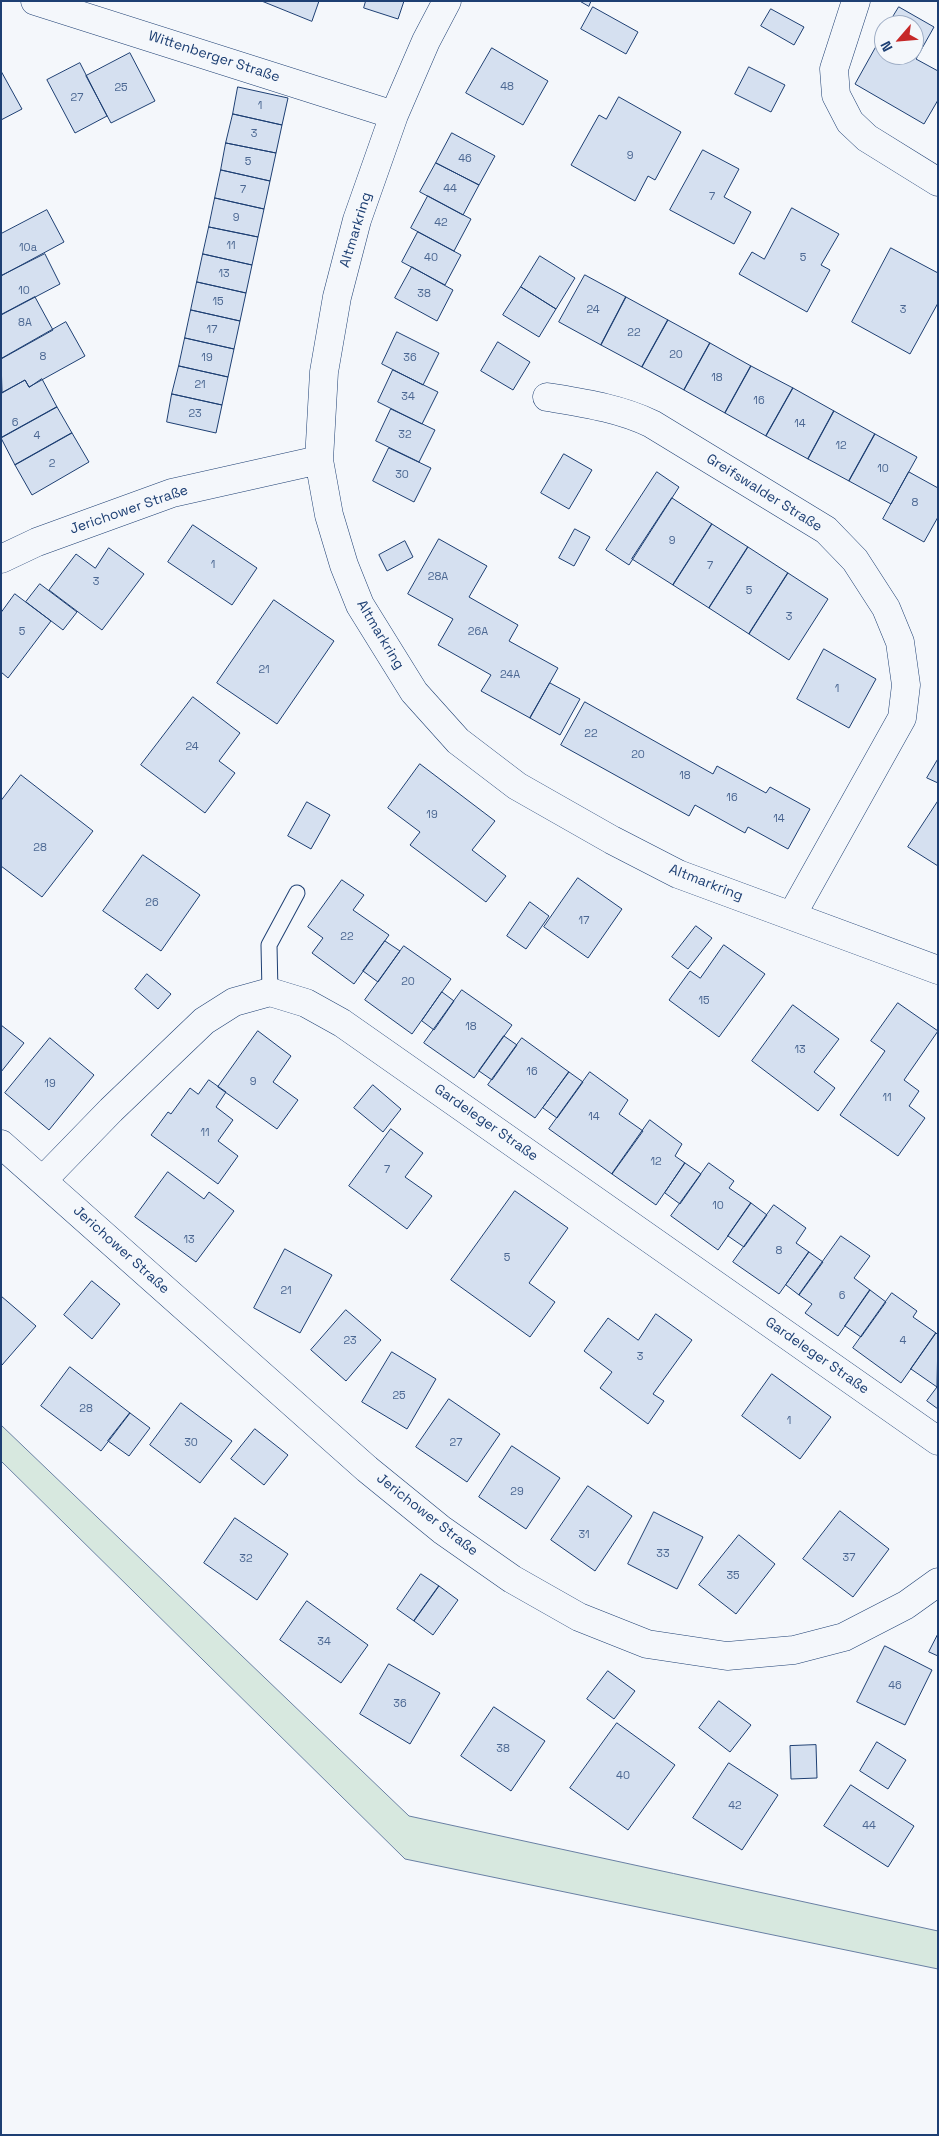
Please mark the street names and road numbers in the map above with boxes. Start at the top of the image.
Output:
street label: Wittenberger Straße [146,28,282,86]
street label: Altmarkring [337,190,375,270]
street label: Greifswalder Straße [703,451,825,535]
street label: Jerichower Straße [68,482,190,538]
street label: Altmarkring [353,597,407,673]
street label: Altmarkring [667,861,745,905]
street label: Gardeleger Straße [431,1081,541,1165]
street label: Jerichower Straße [69,1202,173,1298]
street label: Gardeleger Straße [762,1314,872,1398]
street label: Jerichower Straße [373,1470,481,1560]

